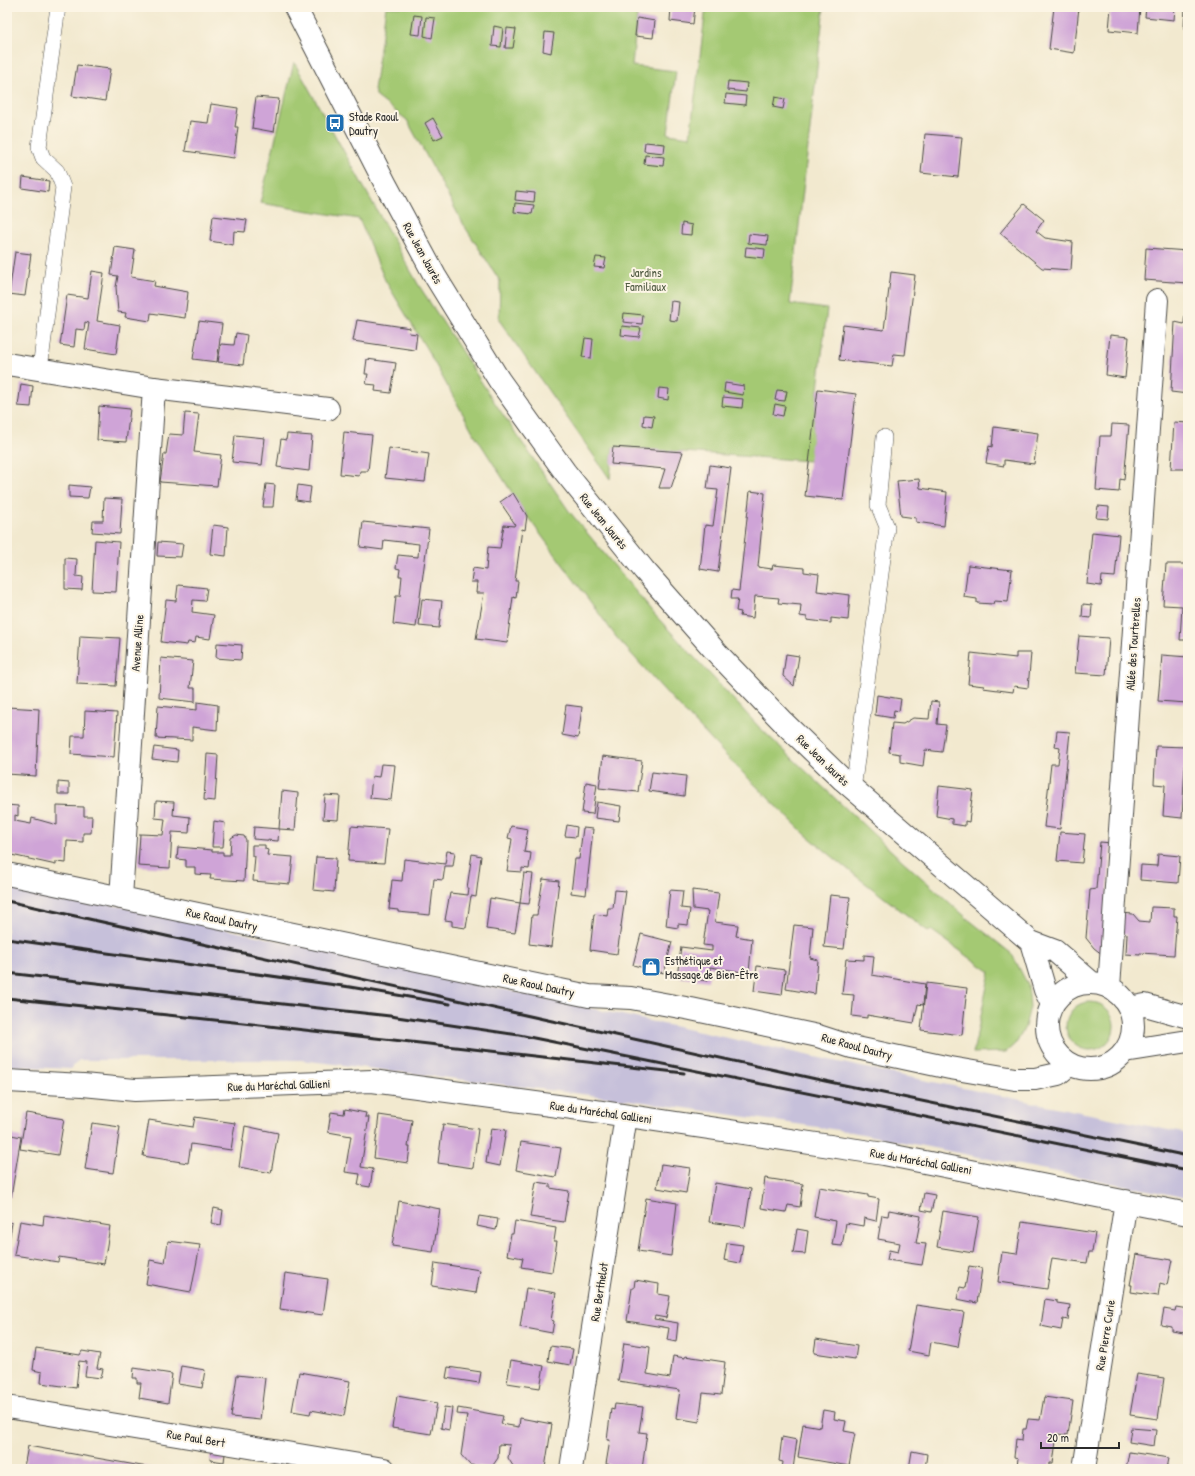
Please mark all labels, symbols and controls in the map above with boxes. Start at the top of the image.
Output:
place label: Stade Raoul Dautry [349,108,399,139]
bus stop icon: Stade Raoul Dautry [324,112,346,134]
street label: Rue Jean Jaurès [399,219,447,287]
park label: Jardins Familiaux [625,264,666,295]
street label: Rue Jean Jaurès [576,489,632,553]
street label: Allée des Tourterelles [1121,597,1145,691]
street label: Avenue Alline [127,614,147,672]
street label: Rue Jean Jaurès [793,730,854,790]
street label: Rue Raoul Dautry [185,903,259,935]
place label: Esthétique et Massage de Bien-Être [665,952,759,983]
shop icon: Esthétique et Massage de Bien-Être [640,956,662,978]
street label: Rue Raoul Dautry [502,969,576,1001]
street label: Rue Raoul Dautry [820,1028,894,1064]
street label: Rue du Maréchal Gallieni [227,1075,331,1095]
street label: Rue du Maréchal Gallieni [549,1096,653,1128]
street label: Rue du Maréchal Gallieni [869,1144,973,1178]
street label: Rue Berthelot [586,1260,612,1323]
street label: Rue Pierre Curie [1091,1298,1119,1372]
scale bar [1041,1424,1119,1450]
street label: Rue Paul Bert [166,1425,227,1451]
text: 20 m [1047,1429,1069,1446]

